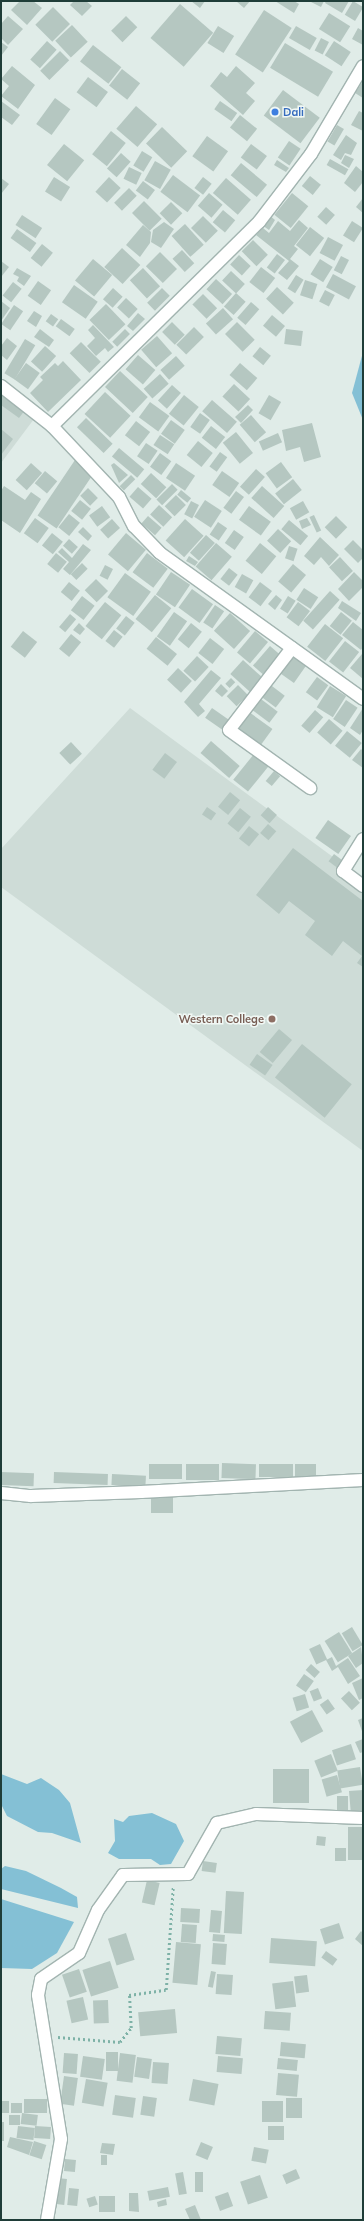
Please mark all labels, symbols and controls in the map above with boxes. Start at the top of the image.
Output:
place label: Dali [283,105,304,119]
marker: Dali [270,107,280,117]
place label: Western College [178,1012,264,1026]
marker: Western College [267,1014,277,1024]

